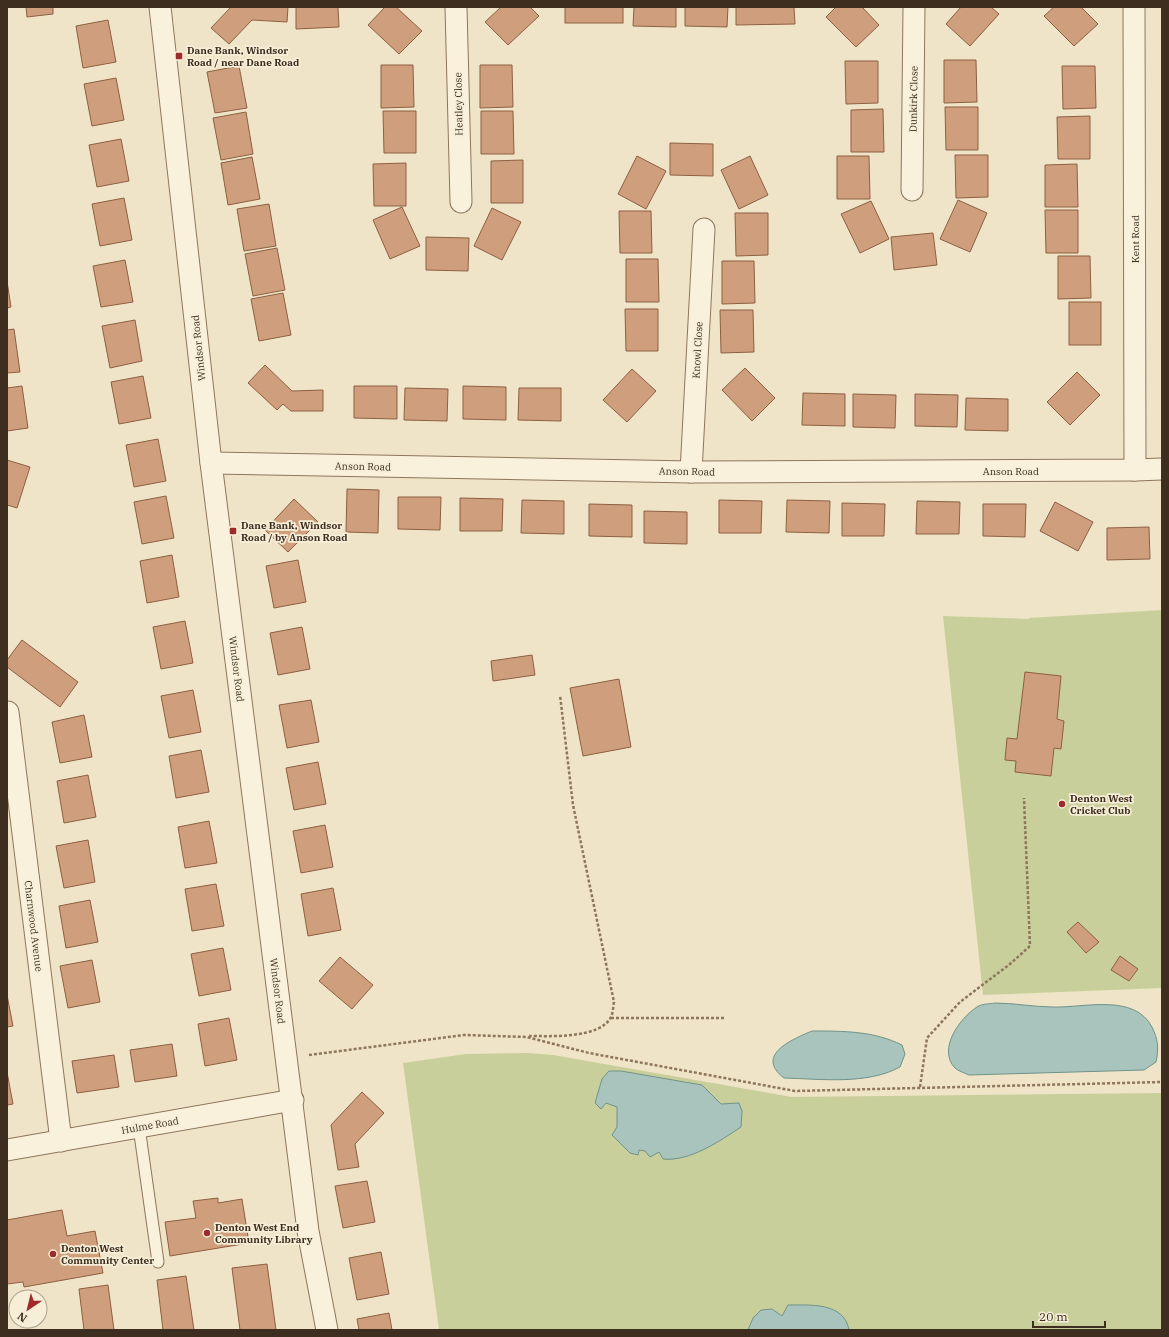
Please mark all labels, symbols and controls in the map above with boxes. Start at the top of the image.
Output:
place label: Dane Bank, Windsor Road / near Dane Road [187,44,300,69]
marker: Dane Bank, Windsor Road / near Dane Road [174,51,184,61]
street label: Dunkirk Close [906,66,921,132]
street label: Heatley Close [451,72,466,136]
street label: Kent Road [1129,215,1142,263]
street label: Windsor Road [189,314,208,382]
street label: Knowl Close [690,321,705,379]
street label: Anson Road [335,460,391,473]
street label: Anson Road [659,465,715,478]
street label: Anson Road [983,465,1039,478]
place label: Dane Bank, Windsor Road / by Anson Road [241,519,348,544]
marker: Dane Bank, Windsor Road / by Anson Road [228,526,238,536]
street label: Windsor Road [226,635,247,703]
place label: Denton West Cricket Club [1070,792,1133,817]
marker: Denton West Cricket Club [1057,799,1067,809]
street label: Charnwood Avenue [21,880,46,972]
street label: Windsor Road [267,957,288,1025]
street label: Hulme Road [120,1114,180,1137]
place label: Denton West End Community Library [215,1221,313,1246]
marker: Denton West End Community Library [202,1228,212,1238]
place label: Denton West Community Center [61,1242,154,1267]
marker: Denton West Community Center [48,1249,58,1259]
north arrow [8,1289,48,1329]
scale bar [1033,1303,1105,1329]
text: N [14,1309,30,1325]
text: 20 m [1039,1309,1068,1324]

